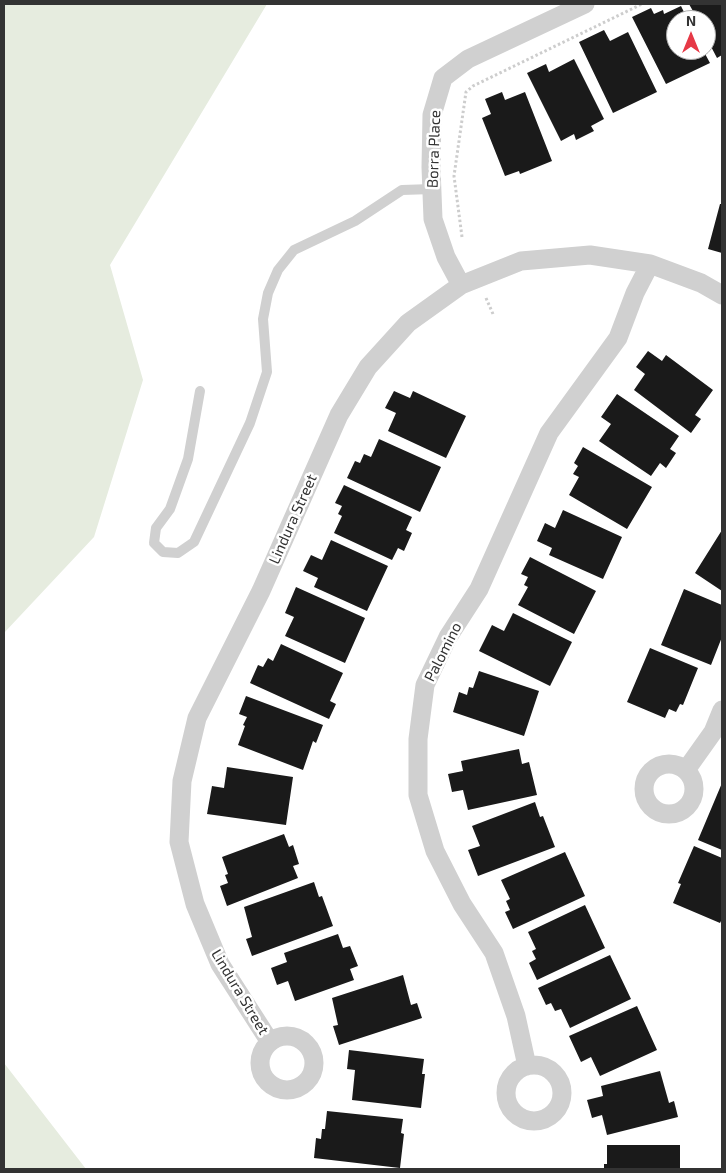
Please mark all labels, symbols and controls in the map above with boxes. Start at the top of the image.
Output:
north arrow [666,10,716,60]
text: N [686,12,696,29]
street label: Borra Place [424,110,444,188]
street label: Lindura Street [265,471,321,567]
street label: Palomino [420,619,466,685]
street label: Lindura Street [207,946,273,1038]

